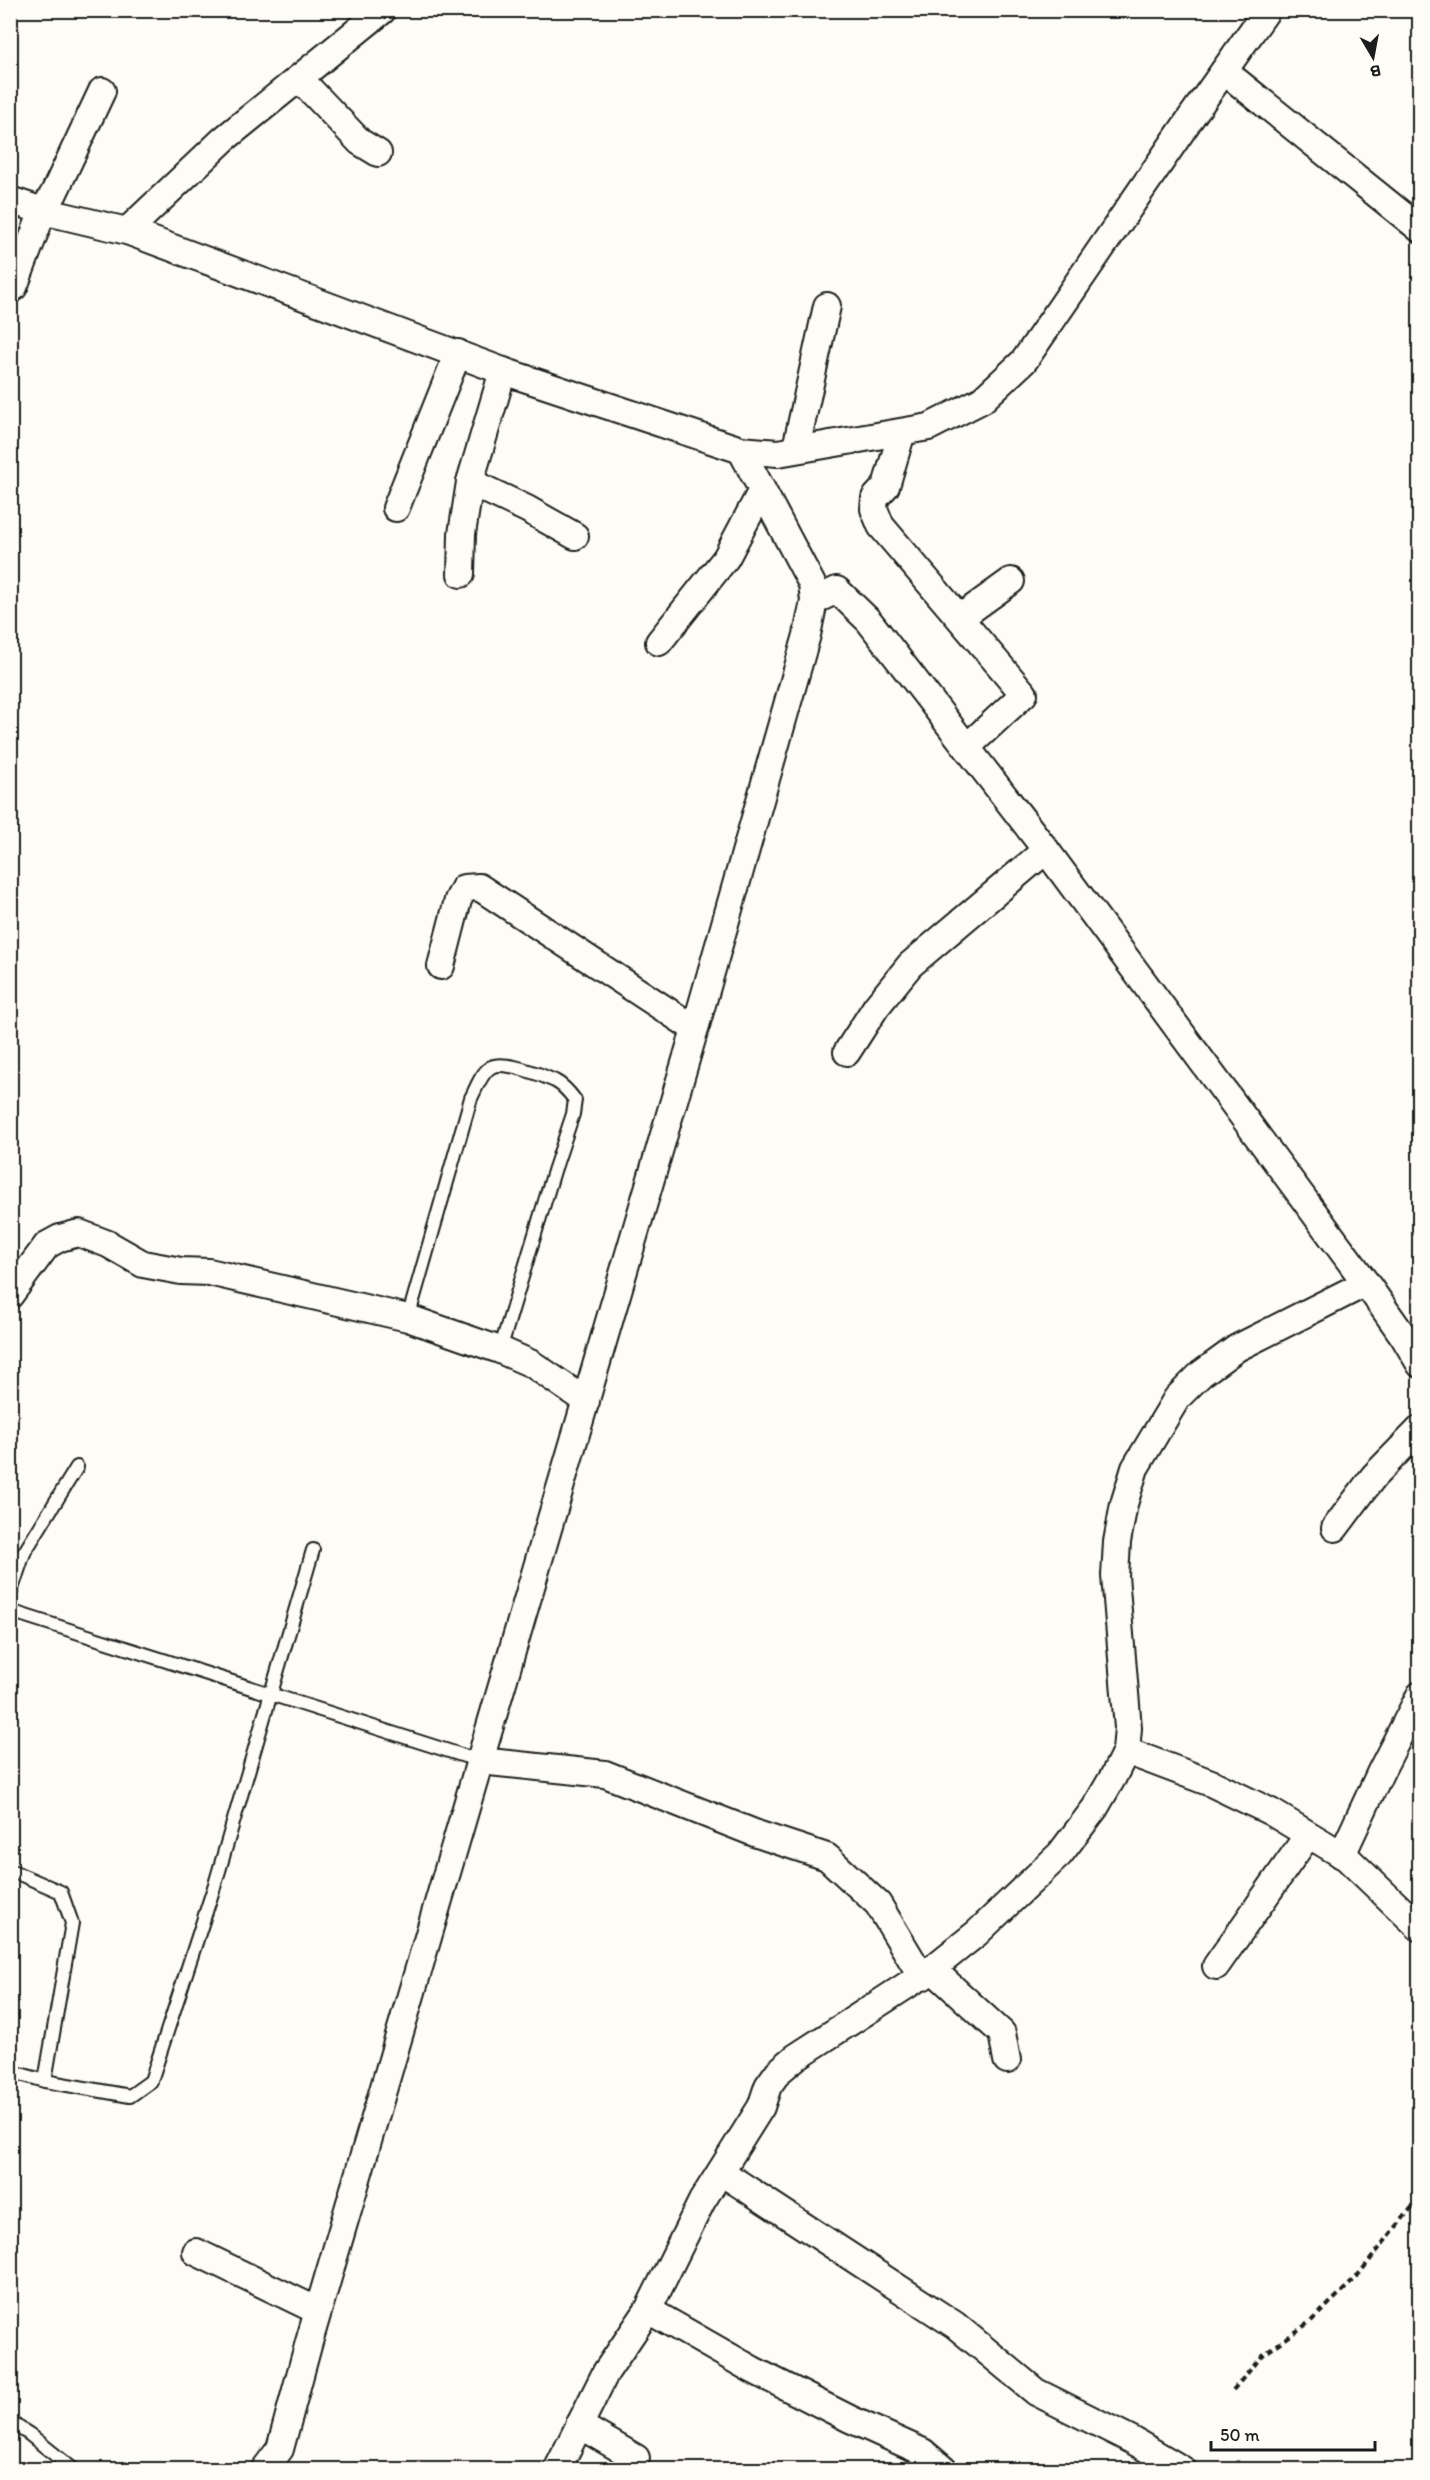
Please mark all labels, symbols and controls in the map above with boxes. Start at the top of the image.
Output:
north arrow [1343,27,1403,87]
text: B [1368,61,1382,82]
scale bar [1211,2414,1374,2452]
text: 50 m [1220,2424,1260,2446]

